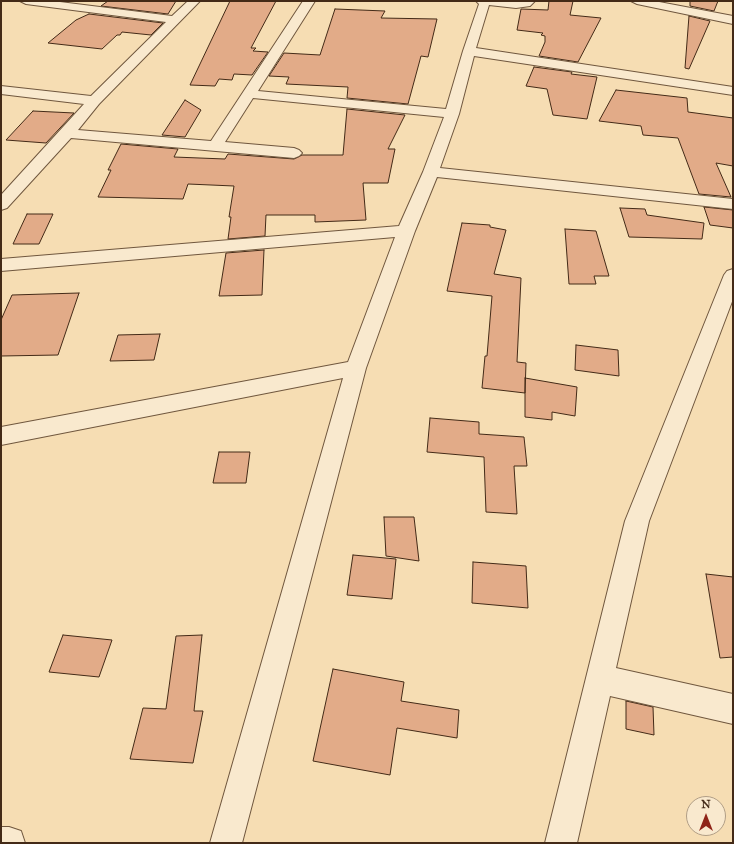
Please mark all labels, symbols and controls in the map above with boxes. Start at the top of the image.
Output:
north arrow [686,796,726,836]
text: N [701,798,711,811]

